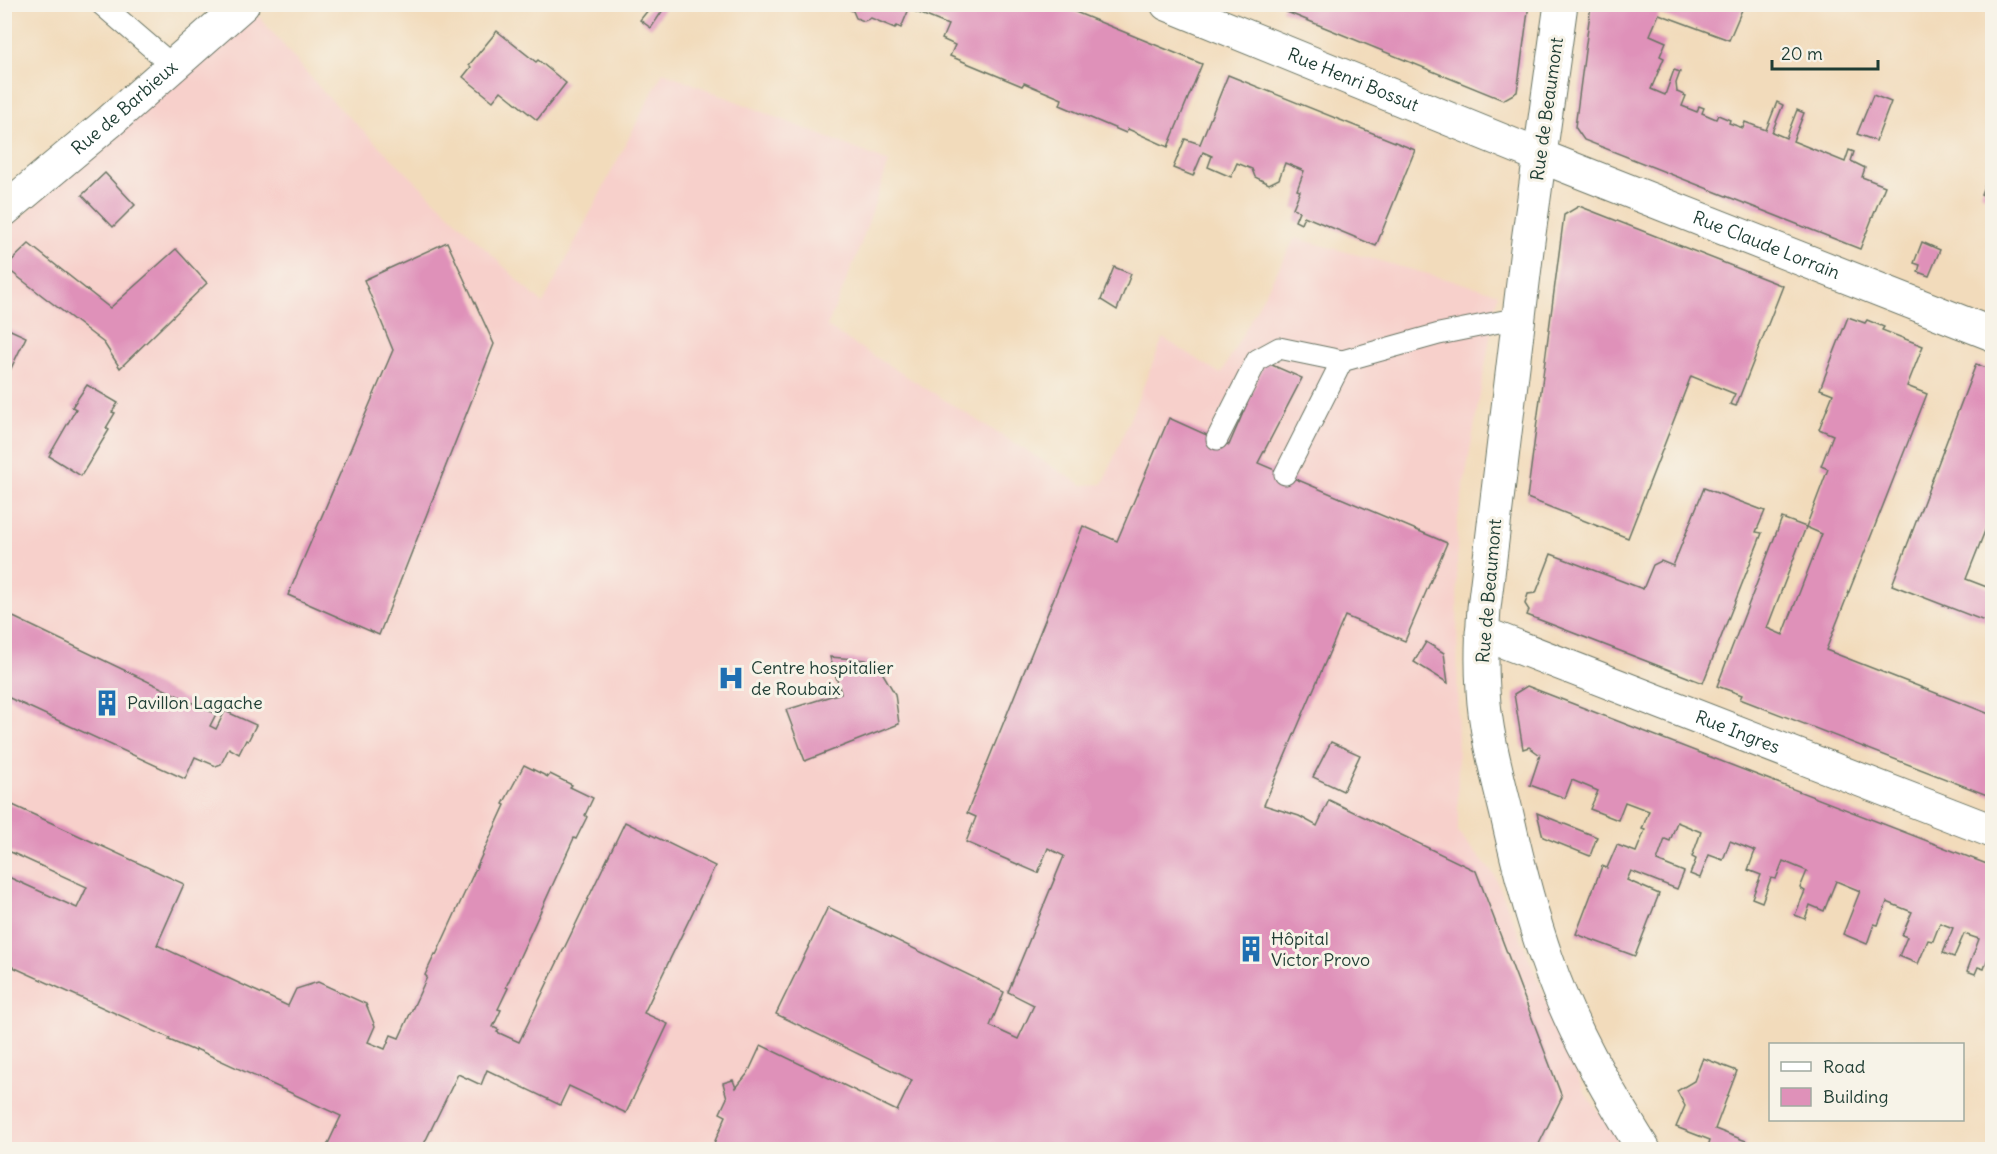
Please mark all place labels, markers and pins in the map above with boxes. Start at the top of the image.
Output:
place label: Centre hospitalier de Roubaix [751,656,894,700]
hospital icon: Centre hospitalier de Roubaix [716,663,746,693]
building icon: Pavillon Lagache [92,688,122,718]
place label: Pavillon Lagache [127,691,263,714]
place label: Hôpital Victor Provo [1271,927,1370,971]
building icon: Hôpital Victor Provo [1236,934,1266,964]

